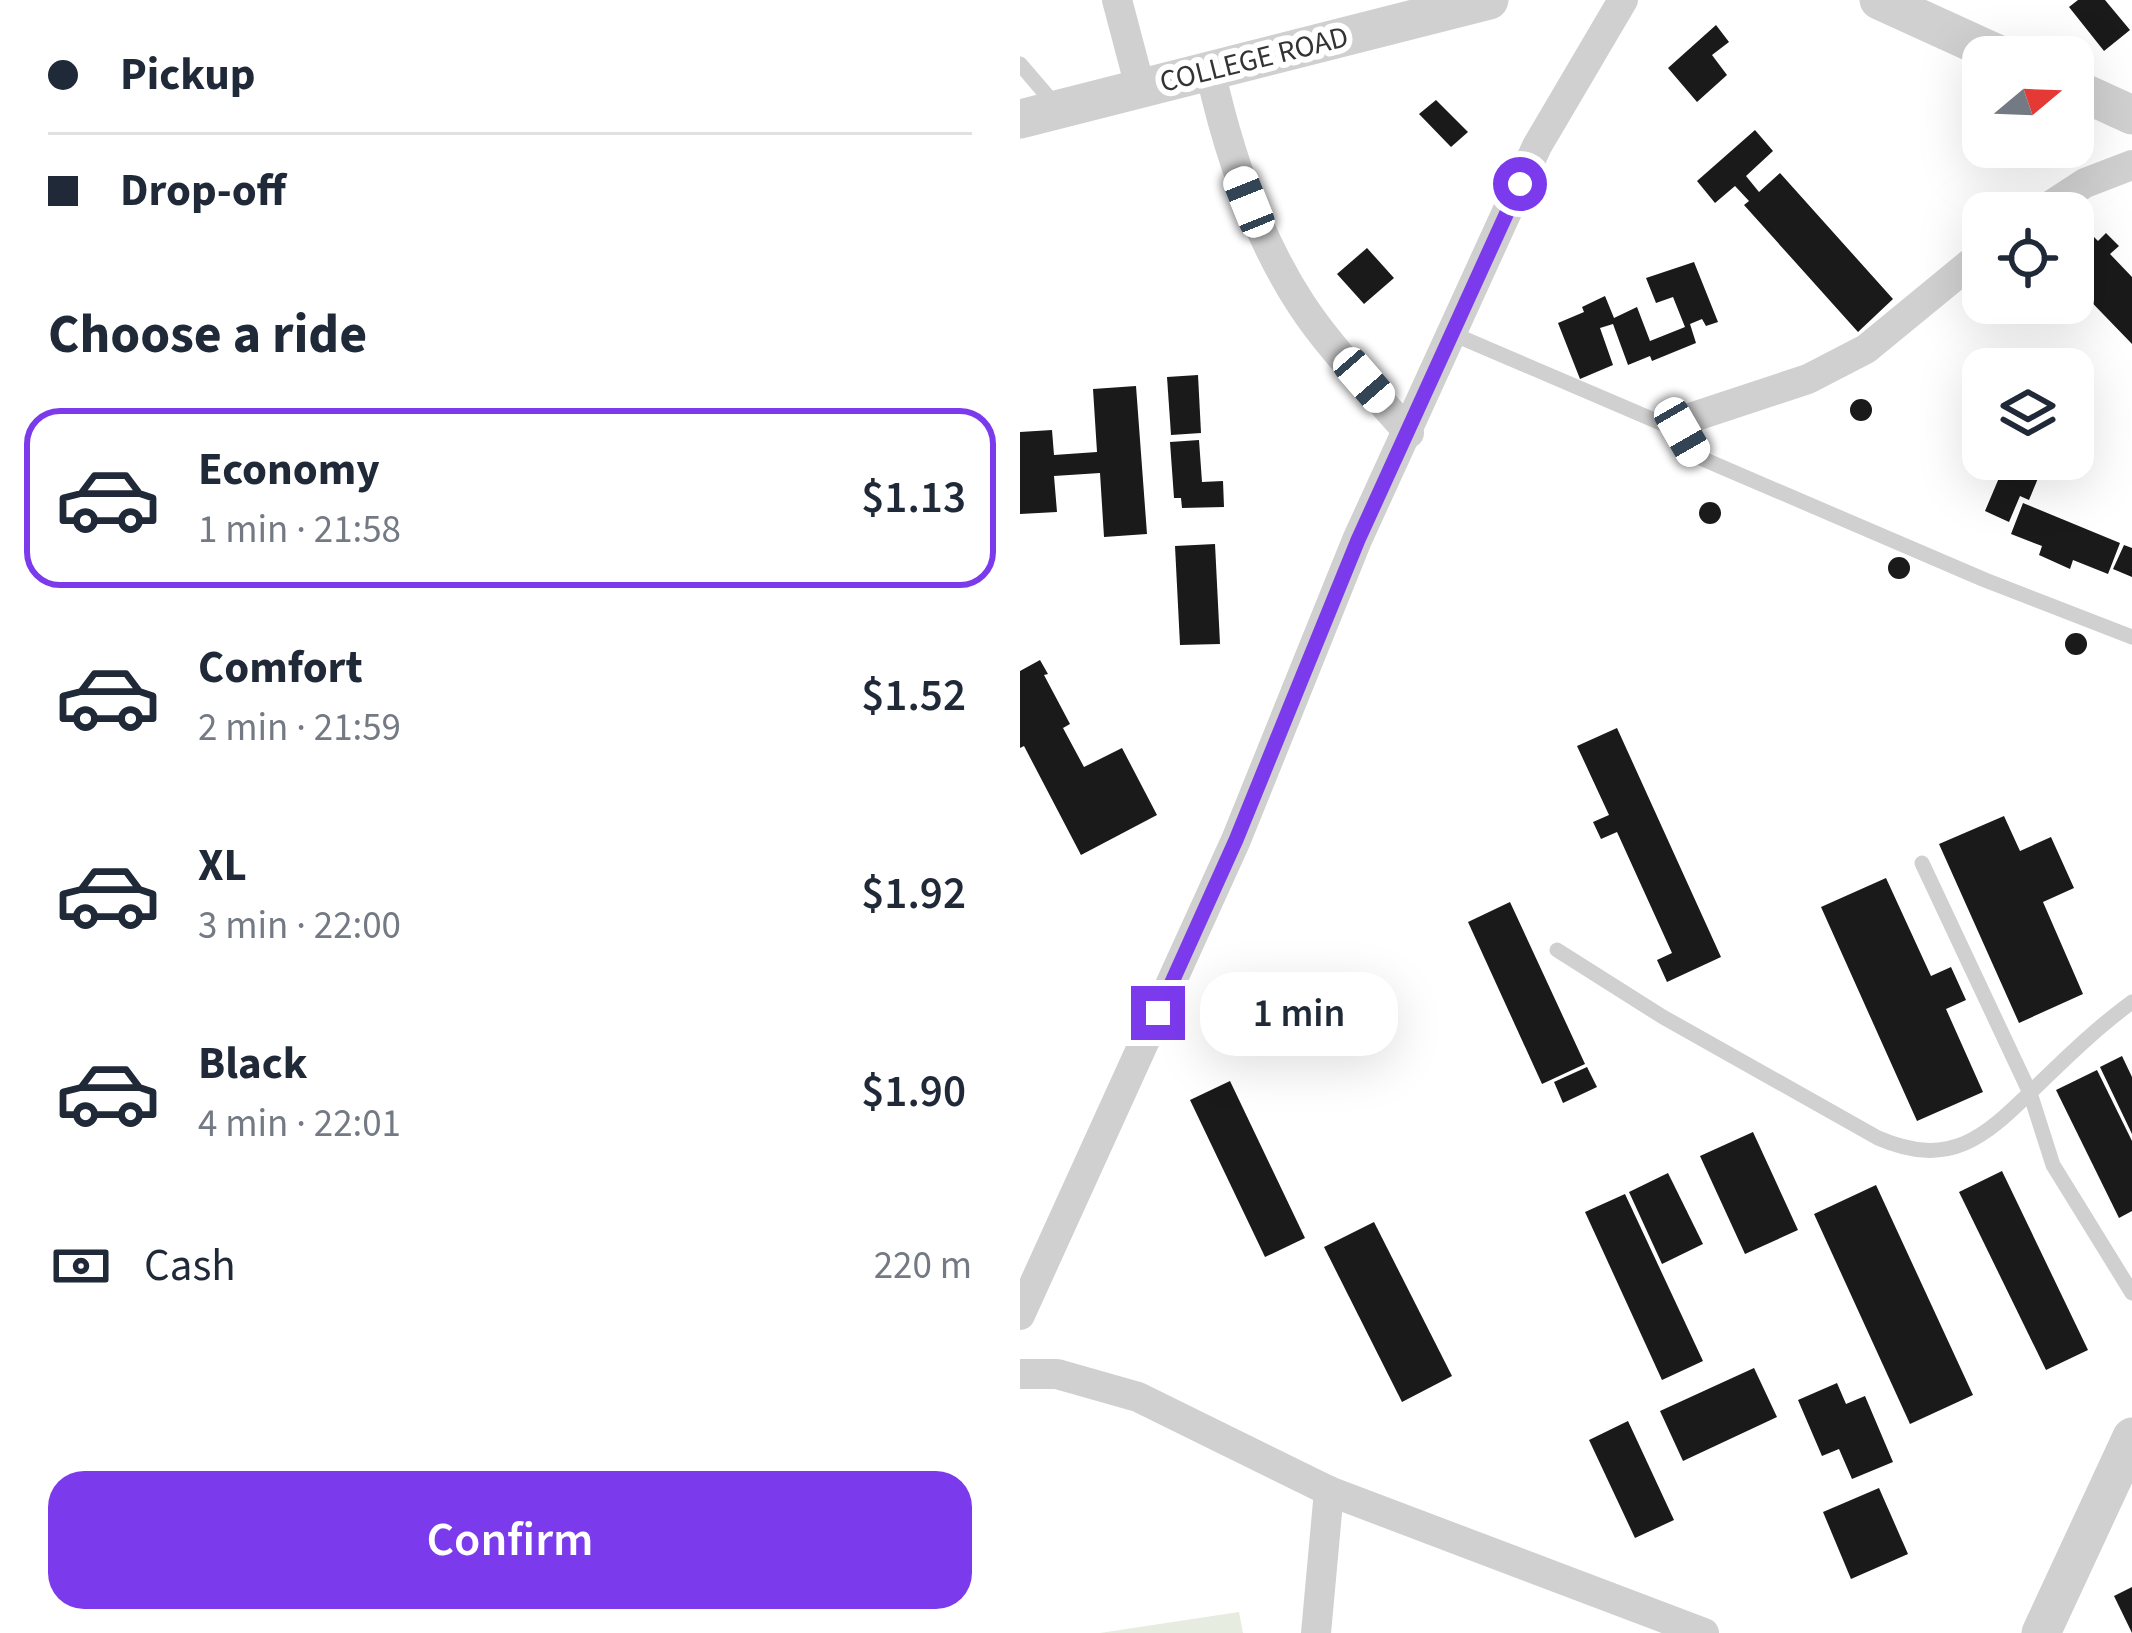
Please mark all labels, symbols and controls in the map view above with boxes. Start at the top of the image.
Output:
street label: COLLEGE ROAD [1155,15,1353,104]
north arrow [1962,36,2094,168]
map controls [1962,36,2094,480]
text: Pickup [120,43,256,107]
route start [1493,157,1547,211]
text: Drop-off [120,159,286,223]
car [1219,162,1279,242]
button: locate [1962,192,2094,324]
text: Choose a ride [48,297,367,374]
car [1327,341,1401,419]
button: layers [1962,348,2094,480]
car [1648,392,1716,472]
text: Economy [198,438,380,502]
icon: car [54,444,162,552]
text: $1.13 [861,466,966,530]
text: 1 min · 21:58 [198,502,401,558]
text: Comfort [198,636,363,700]
icon: car [54,642,162,750]
text: $1.52 [861,664,966,728]
text: 2 min · 21:59 [198,700,401,756]
text: XL [198,834,247,898]
icon: car [54,840,162,948]
text: $1.92 [861,862,966,926]
text: 3 min · 22:00 [198,898,401,954]
callout: 1 min [1200,971,1398,1055]
route end [1131,986,1185,1040]
text: 1 min [1253,986,1345,1042]
text: Black [198,1032,308,1096]
icon: car [54,1038,162,1146]
text: $1.90 [861,1060,966,1124]
text: 4 min · 22:01 [198,1096,401,1152]
icon: cash [48,1233,114,1299]
text: Cash [144,1234,236,1298]
text: 220 m [874,1238,972,1294]
button: Confirm [48,1471,972,1609]

